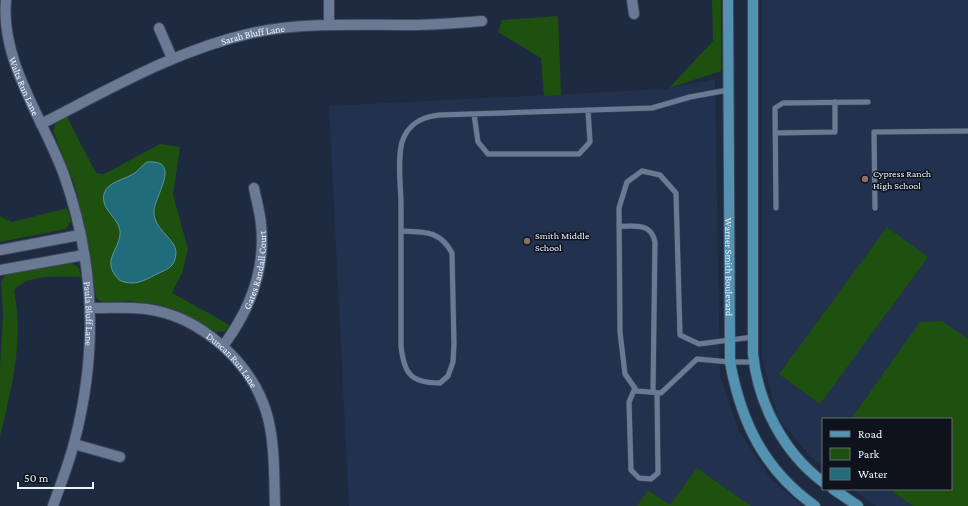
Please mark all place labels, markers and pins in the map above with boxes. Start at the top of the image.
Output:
place label: Cypress Ranch High School [873,168,932,191]
marker: Cypress Ranch High School [860,174,870,184]
place label: Smith Middle School [535,230,590,253]
marker: Smith Middle School [522,236,532,246]

